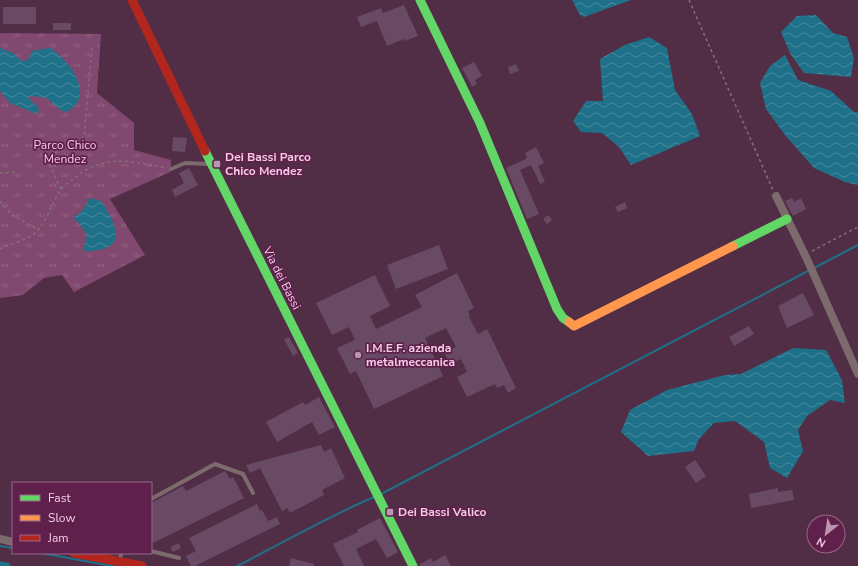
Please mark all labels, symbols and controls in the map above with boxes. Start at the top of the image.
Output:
park label: Parco Chico Mendez [34,137,97,167]
place label: Dei Bassi Parco Chico Mendez [225,149,311,179]
marker: Dei Bassi Parco Chico Mendez [212,159,222,169]
street label: Via dei Bassi [259,243,305,312]
place label: I.M.E.F. azienda metalmeccanica [366,340,455,370]
marker: I.M.E.F. azienda metalmeccanica [353,350,363,360]
legend [12,482,152,554]
text: Fast [48,490,71,506]
place label: Dei Bassi Valico [398,504,487,520]
marker: Dei Bassi Valico [385,507,395,517]
text: Slow [48,510,76,526]
north arrow [806,514,846,554]
text: Jam [47,530,69,546]
text: N [814,534,829,551]

